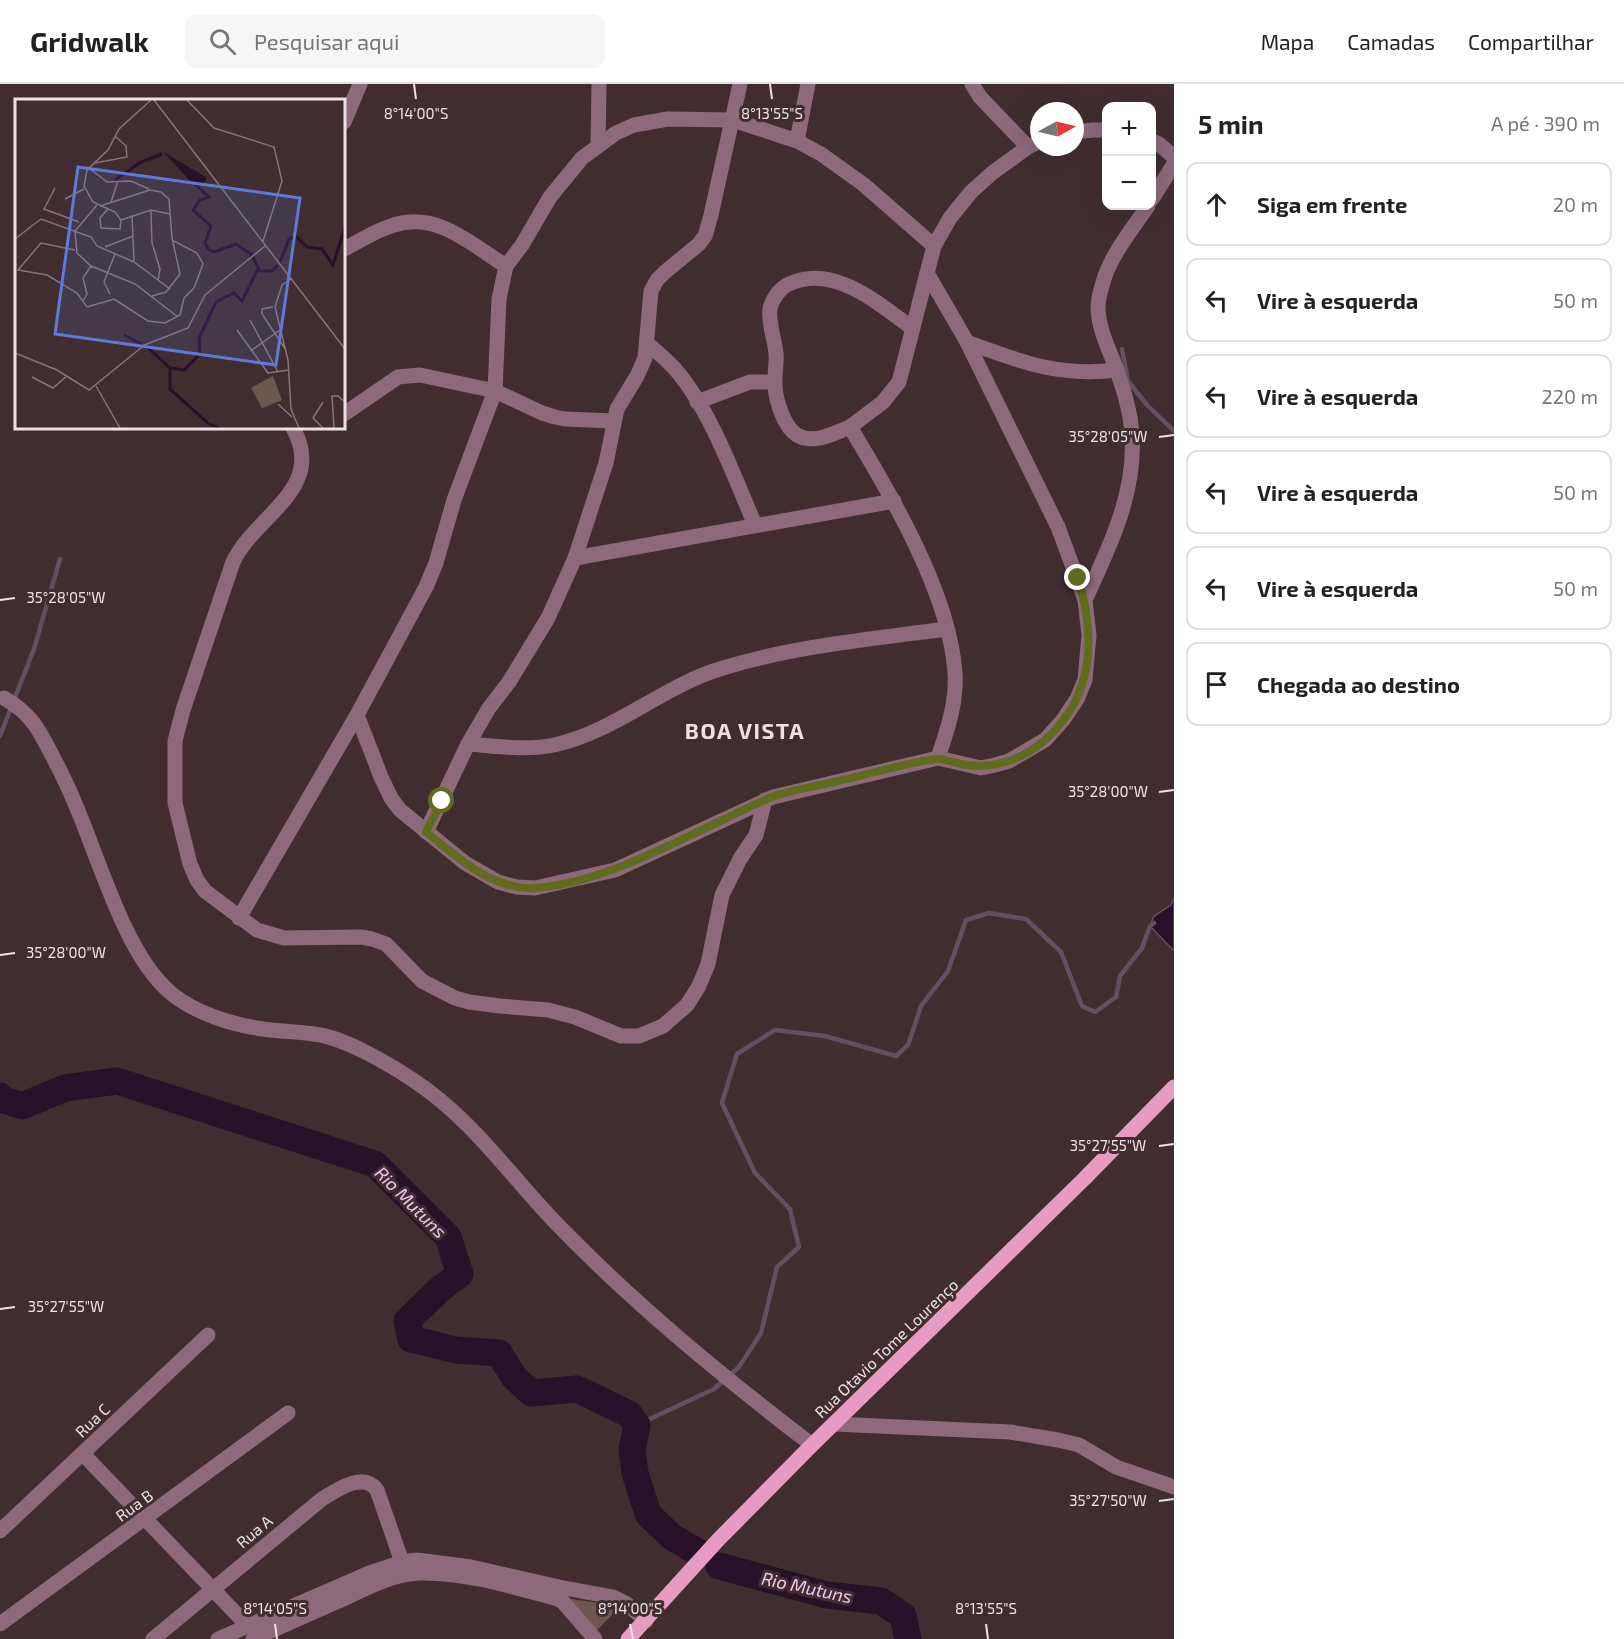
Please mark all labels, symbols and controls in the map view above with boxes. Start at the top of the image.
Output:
search box [185,14,605,68]
text: Gridwalk [30,24,149,58]
icon: search [206,25,239,58]
text: Pesquisar aqui [254,28,400,54]
text: Mapa [1261,29,1314,54]
text: Camadas [1347,29,1435,54]
text: Compartilhar [1468,29,1594,54]
inset map [15,99,345,429]
north arrow [1030,102,1084,156]
map controls [1102,102,1156,210]
button: + [1102,102,1156,156]
text: 8°14'00"S [384,104,448,122]
text: 8°13'55"S [741,104,803,122]
text: 5 min [1198,108,1264,139]
text: A pé · 390 m [1491,111,1600,135]
button: − [1102,156,1156,210]
icon: ahead [1200,188,1233,221]
text: Siga em frente [1257,191,1407,217]
text: 20 m [1553,192,1598,216]
icon: left [1200,284,1233,317]
text: Vire à esquerda [1257,287,1418,313]
text: 50 m [1553,288,1598,312]
icon: left [1200,380,1233,413]
text: Vire à esquerda [1257,383,1418,409]
text: 220 m [1541,384,1598,408]
text: 35°28'05"W [1068,427,1148,445]
icon: left [1200,476,1233,509]
text: Vire à esquerda [1257,479,1418,505]
text: 50 m [1553,480,1598,504]
route end [1064,564,1090,590]
icon: left [1200,572,1233,605]
text: Vire à esquerda [1257,575,1418,601]
text: 50 m [1553,576,1598,600]
text: 35°28'05"W [26,588,106,606]
icon: arrive [1200,668,1233,701]
text: Chegada ao destino [1257,671,1460,697]
district label: BOA VISTA [685,717,805,743]
text: 35°28'00"W [1068,782,1148,800]
route start [428,787,454,813]
text: 35°28'00"W [26,943,106,961]
text: 35°27'55"W [1070,1136,1146,1154]
water label: Rio Mutuns [371,1162,451,1242]
street label: Rua Otavio Tome Lourenço [810,1275,962,1422]
text: 35°27'55"W [28,1297,104,1315]
street label: Rua C [71,1399,113,1441]
street label: Rua B [112,1485,156,1525]
text: 35°27'50"W [1069,1491,1147,1509]
street label: Rua A [232,1511,276,1551]
water label: Rio Mutuns [760,1567,854,1607]
text: 8°14'05"S [243,1599,307,1617]
text: 8°14'00"S [598,1599,662,1617]
text: 8°13'55"S [955,1599,1017,1617]

